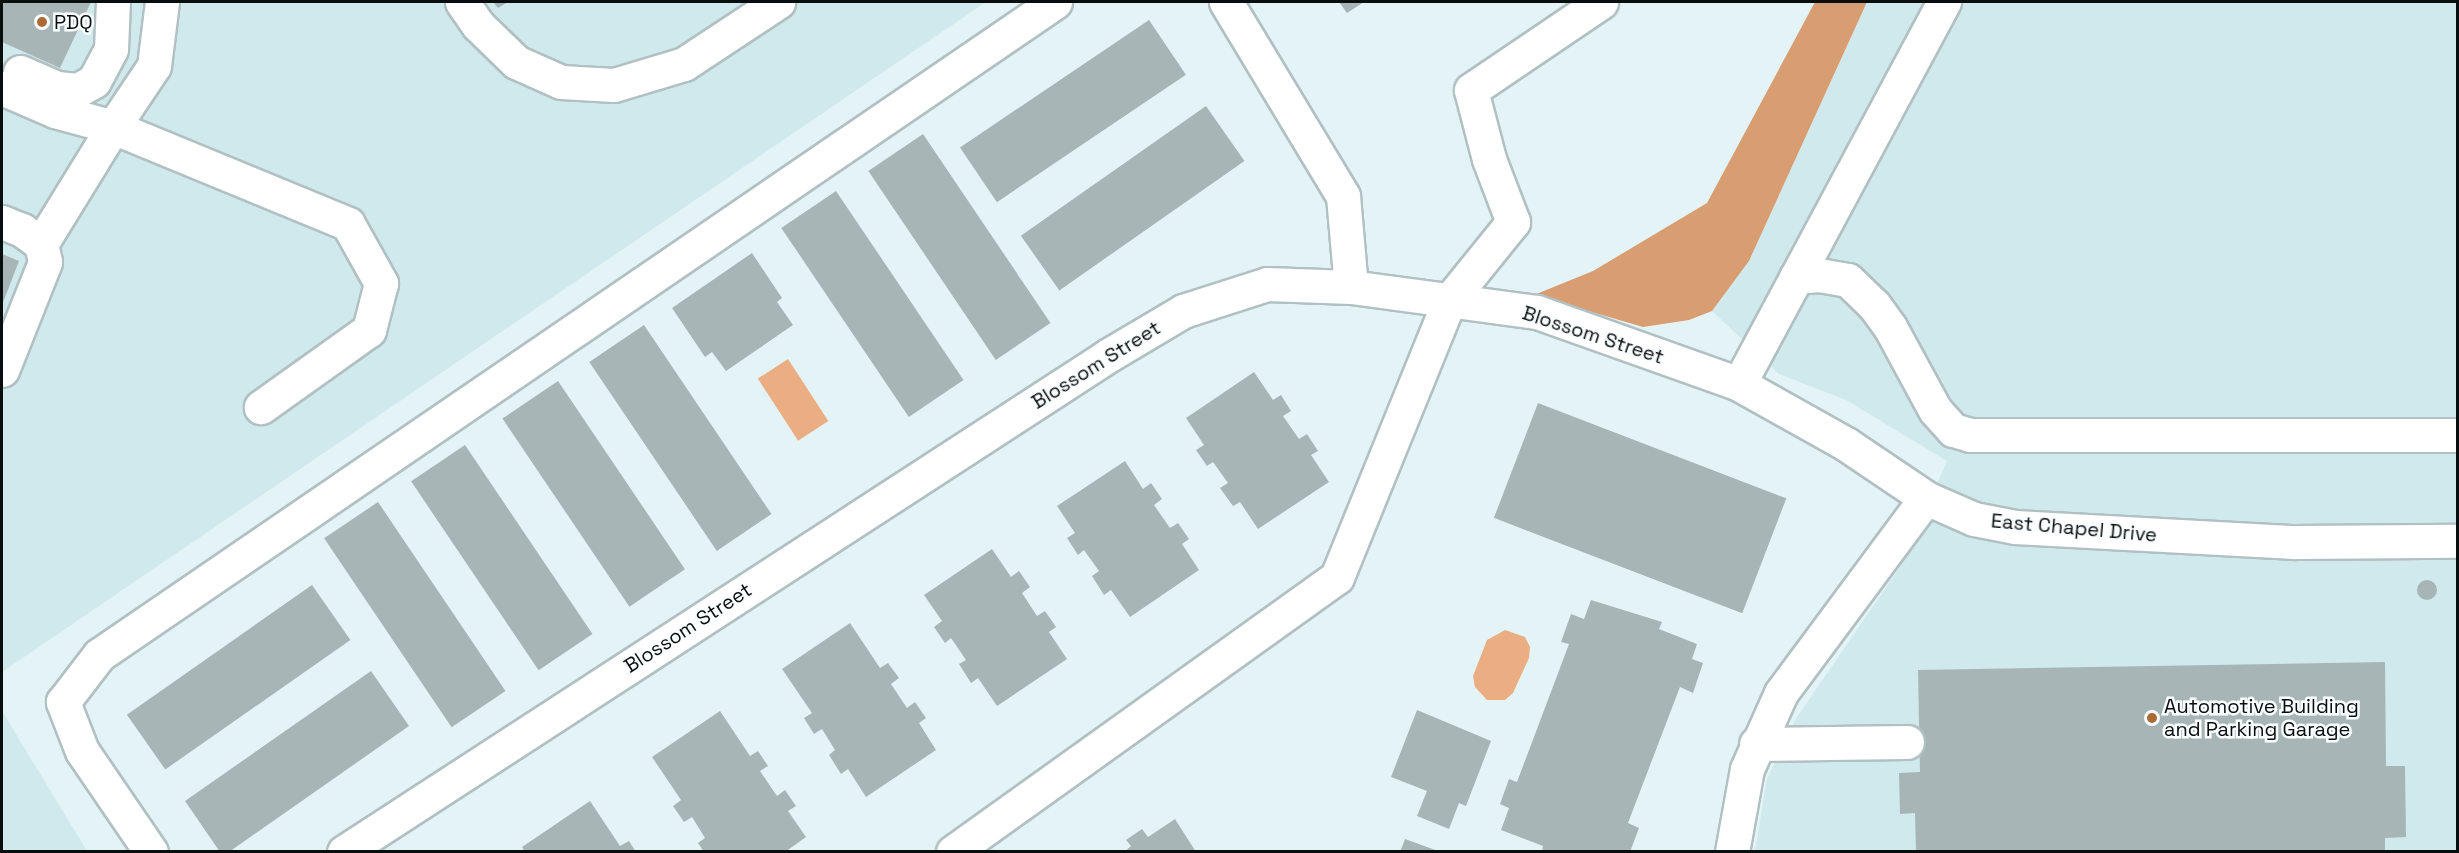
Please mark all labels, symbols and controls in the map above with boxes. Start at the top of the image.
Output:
place label: PDQ [54,10,93,34]
marker: PDQ [35,15,49,29]
street label: Blossom Street [1519,301,1667,369]
street label: Blossom Street [1027,316,1165,414]
street label: East Chapel Drive [1990,509,2158,547]
street label: Blossom Street [620,578,756,678]
place label: Automotive Building and Parking Garage [2164,694,2359,741]
marker: Automotive Building and Parking Garage [2145,711,2159,725]

